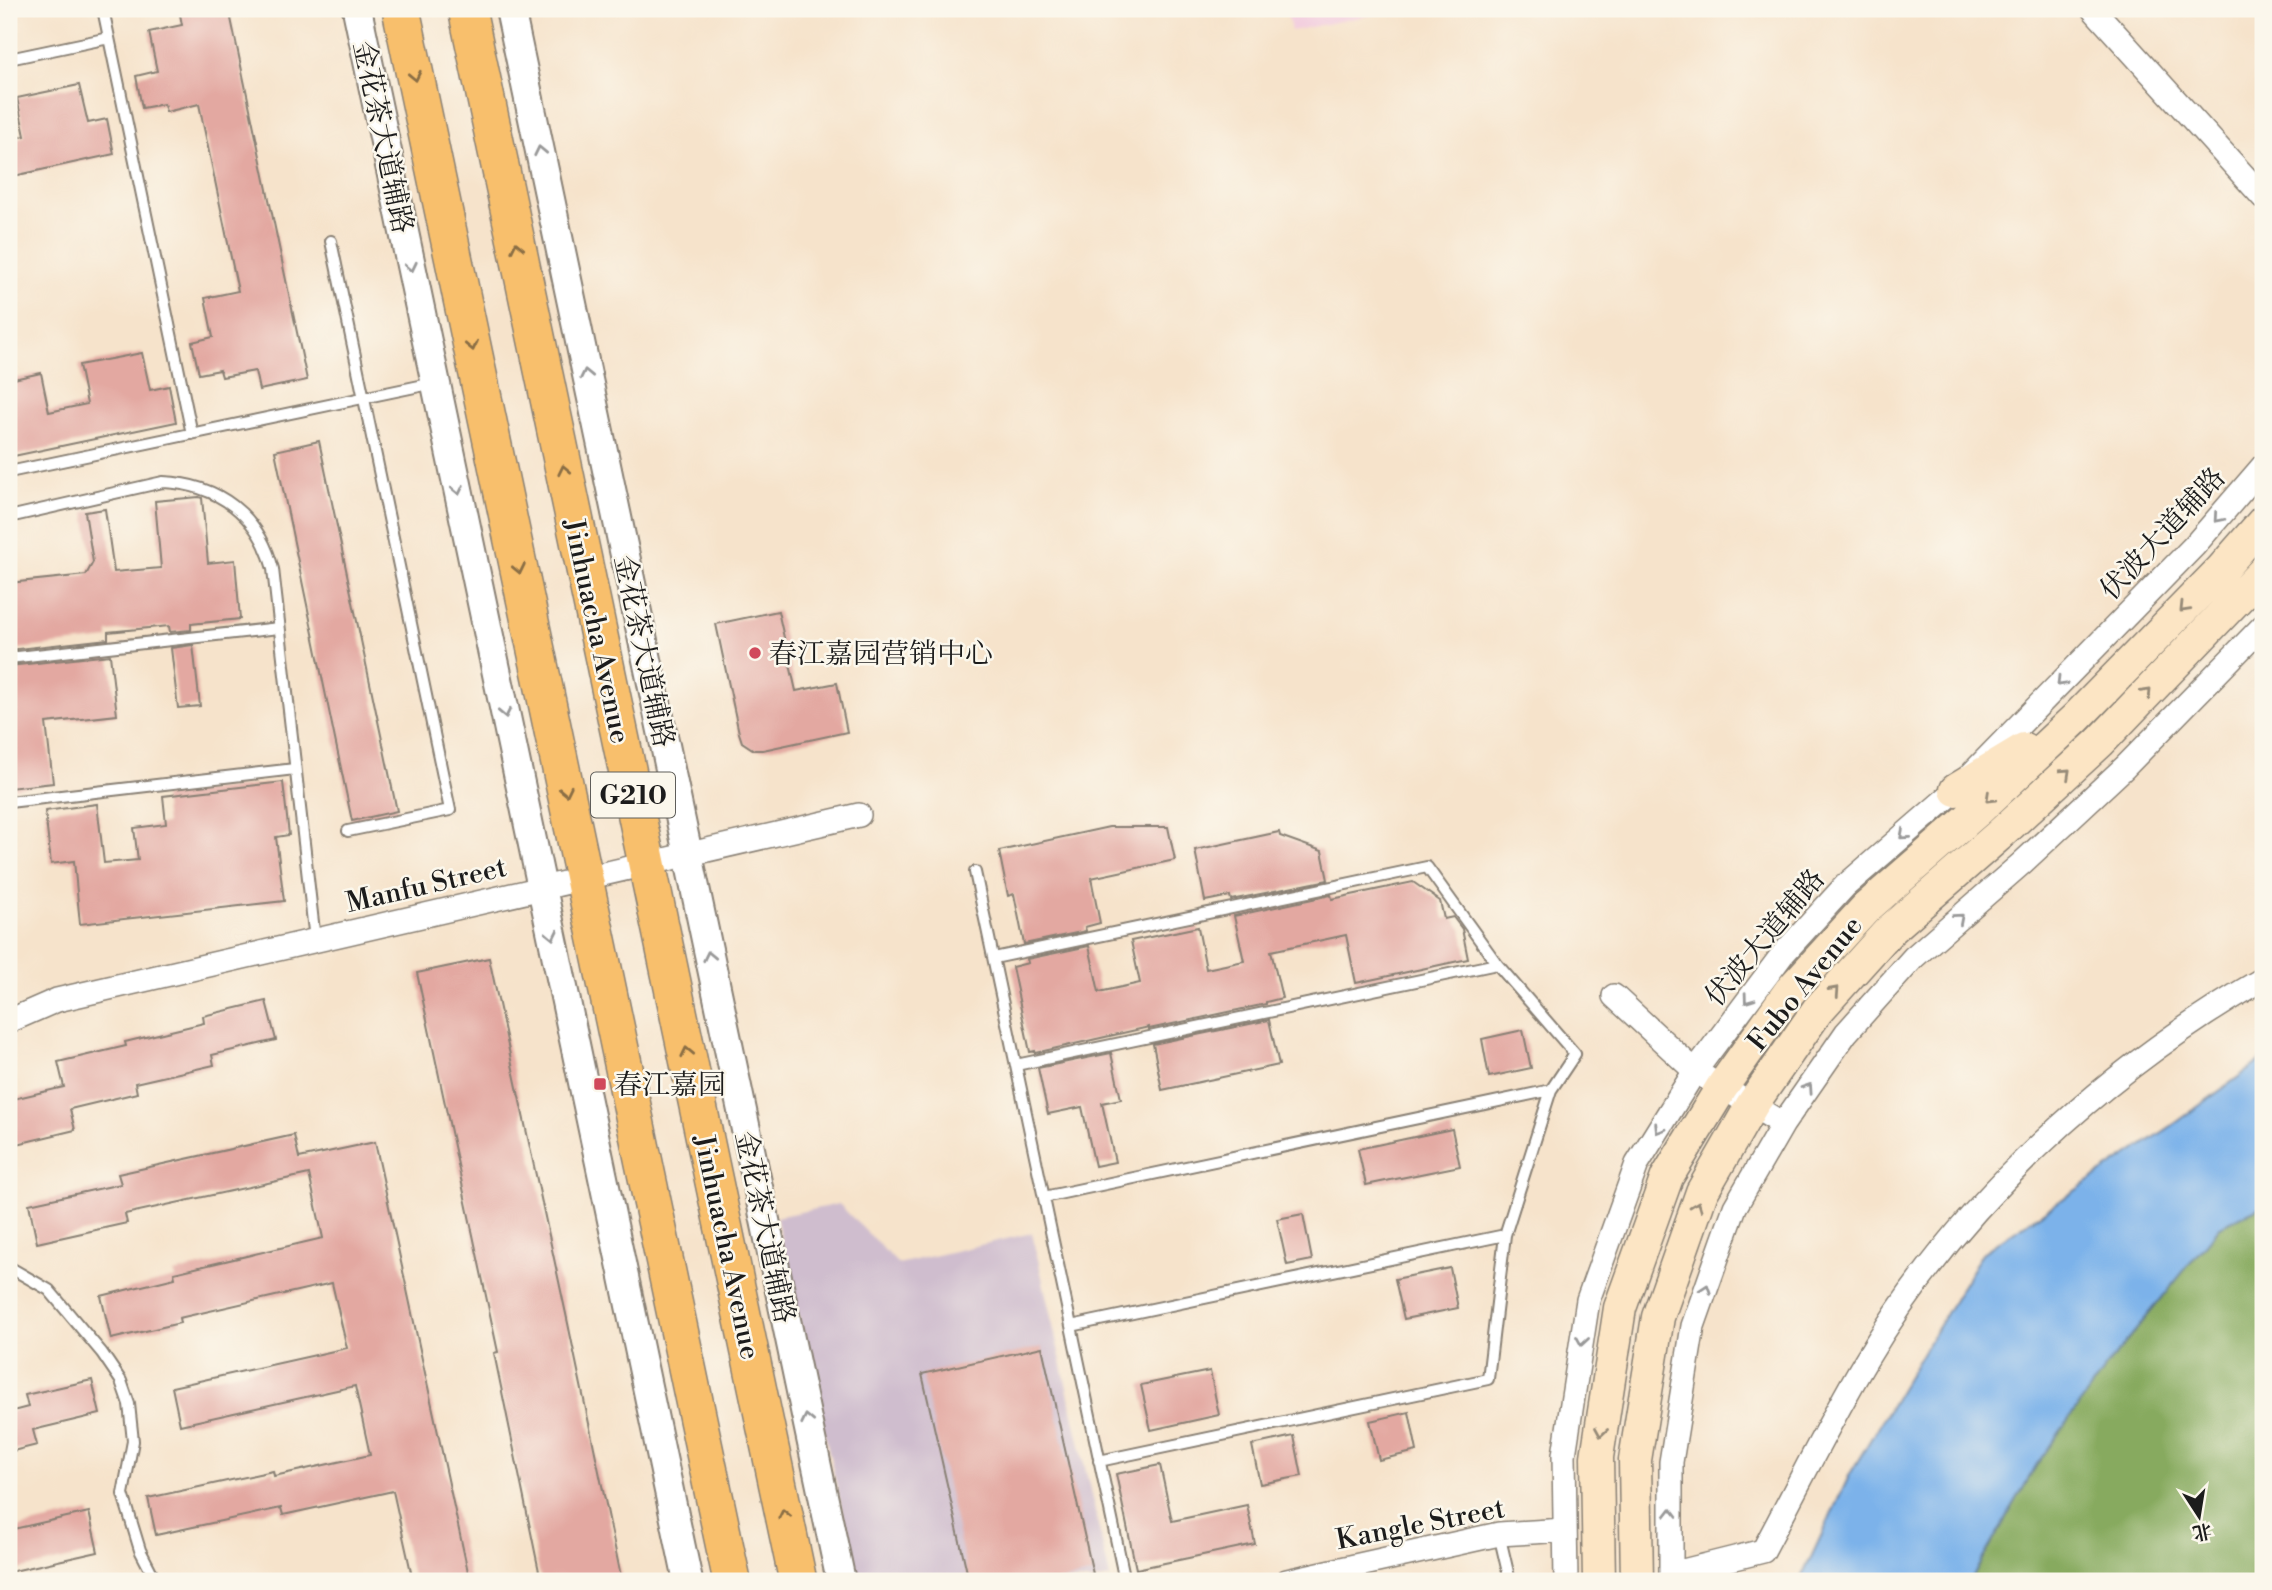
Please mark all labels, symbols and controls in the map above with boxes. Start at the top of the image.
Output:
street label: 金花茶大道辅路 [345,38,420,237]
one-way arrow [407,70,422,82]
one-way arrow [533,145,548,157]
one-way arrow [511,241,526,253]
one-way arrow [403,261,418,273]
one-way arrow [464,340,479,352]
one-way arrow [580,368,595,380]
street label: 伏波大道辅路 [2093,461,2233,607]
one-way arrow [558,464,572,476]
one-way arrow [450,484,465,496]
one-way arrow [2214,510,2226,523]
street label: Jinhuacha Avenue [555,515,637,747]
street label: 金花茶大道辅路 [606,552,681,751]
one-way arrow [511,563,526,575]
one-way arrow [2180,600,2192,612]
place label: 春江嘉园营销中心 [769,637,993,672]
marker: 春江嘉园营销中心 [747,645,763,661]
one-way arrow [2057,674,2069,686]
one-way arrow [2139,688,2152,701]
one-way arrow [496,707,511,719]
one-way arrow [2058,769,2071,781]
road number: G210 [591,772,675,818]
one-way arrow [557,785,572,797]
one-way arrow [1985,790,1998,802]
one-way arrow [1900,827,1913,839]
street label: Manfu Street [343,850,510,921]
street label: 伏波大道辅路 [1698,862,1833,1014]
street label: Fubo Avenue [1740,909,1870,1059]
one-way arrow [1950,914,1963,926]
one-way arrow [543,929,558,941]
one-way arrow [703,950,717,962]
one-way arrow [1827,986,1840,999]
one-way arrow [1744,991,1756,1004]
one-way arrow [680,1046,695,1058]
place label: 春江嘉园 [614,1068,726,1103]
marker: 春江嘉园 [592,1076,608,1092]
one-way arrow [1800,1083,1812,1096]
one-way arrow [1654,1121,1667,1134]
street label: 金花茶大道辅路 [727,1128,802,1327]
street label: Jinhuacha Avenue [685,1131,767,1363]
one-way arrow [1688,1201,1702,1213]
one-way arrow [1698,1284,1712,1296]
one-way arrow [1575,1335,1590,1347]
one-way arrow [800,1413,815,1425]
one-way arrow [1594,1426,1609,1438]
north arrow [2164,1482,2234,1552]
street label: Kangle Street [1333,1491,1508,1558]
one-way arrow [1663,1507,1679,1518]
one-way arrow [778,1508,793,1520]
text: 北 [2191,1518,2214,1545]

